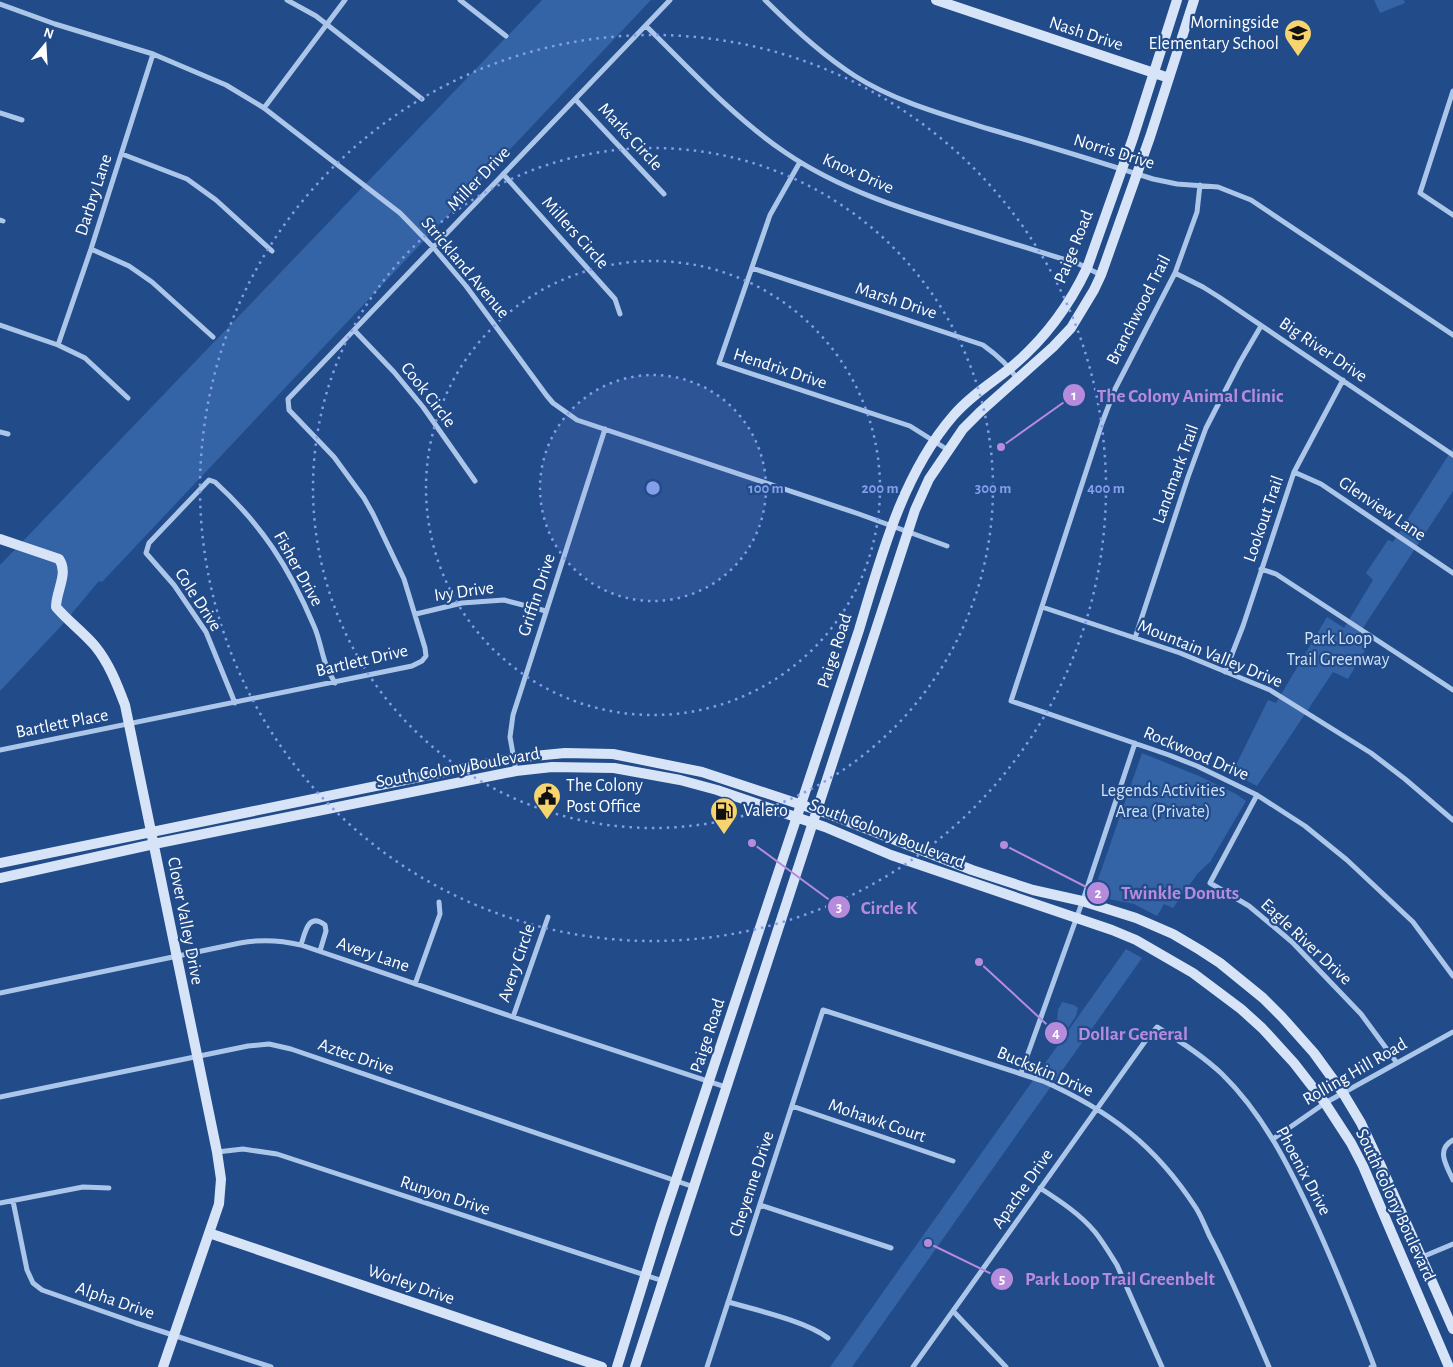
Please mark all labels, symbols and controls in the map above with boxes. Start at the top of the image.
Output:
street label: Nash Drive [1047,14,1125,54]
place label: Morningside Elementary School [1149,14,1279,53]
school or university icon: Morningside Elementary School [1283,18,1313,57]
north arrow [20,20,70,70]
text: N [42,25,56,42]
street label: Marks Circle [594,100,666,174]
street label: Norris Drive [1071,131,1157,173]
street label: Miller Drive [444,143,514,215]
street label: Knox Drive [820,150,896,198]
street label: Darbry Lane [72,152,116,238]
street label: Millers Circle [538,193,612,273]
street label: Paige Road [1051,208,1097,286]
street label: Strickland Avenue [418,214,512,322]
street label: Branchwood Trail [1104,252,1174,368]
street label: Marsh Drive [853,279,939,323]
street label: Big River Drive [1276,314,1370,386]
street label: Hendrix Drive [731,345,829,393]
street label: Cook Circle [397,359,459,431]
callout: The Colony Animal Clinic [1061,378,1293,412]
text: The Colony Animal Clinic [1097,387,1284,406]
text: 1 [1071,388,1077,403]
street label: Landmark Trail [1150,422,1202,526]
street label: Glenview Lane [1335,473,1429,545]
street label: Lookout Trail [1241,474,1287,564]
centre of rings [644,479,662,497]
text: 100 m [748,481,784,496]
text: 200 m [861,481,899,496]
text: 300 m [975,481,1011,496]
text: 400 m [1087,481,1125,496]
street label: Fisher Drive [270,528,326,610]
street label: Griffin Drive [515,551,559,639]
street label: Cole Drive [171,565,225,635]
street label: Ivy Drive [433,579,495,605]
street label: Paige Road [814,611,856,691]
street label: Mountain Valley Drive [1135,617,1285,691]
park label: Park Loop Trail Greenway [1287,630,1390,669]
street label: Bartlett Drive [314,642,410,680]
street label: Bartlett Place [14,706,110,742]
street label: Rockwood Drive [1141,724,1251,784]
street label: South Colony Boulevard [375,745,541,791]
place label: The Colony Post Office [566,777,643,816]
public building icon: The Colony Post Office [532,781,562,820]
park label: Legends Activities Area (Private) [1101,782,1225,821]
fuel station icon: Valero [709,796,739,835]
street label: South Colony Boulevard [806,796,968,872]
place label: Valero [743,802,788,820]
street label: Clover Valley Drive [164,856,206,986]
callout: Twinkle Donuts [1086,876,1249,910]
text: Twinkle Donuts [1121,884,1239,903]
text: 2 [1094,886,1102,901]
callout: Circle K [826,890,928,924]
street label: Eagle River Drive [1257,895,1355,989]
text: Circle K [861,899,918,918]
text: 3 [836,900,842,915]
street label: Avery Circle [495,921,539,1005]
street label: Avery Lane [334,934,412,976]
street label: Paige Road [687,996,729,1076]
callout: Dollar General [1044,1016,1198,1050]
text: Dollar General [1078,1025,1188,1044]
text: 4 [1052,1026,1060,1041]
street label: Rolling Hill Road [1300,1035,1410,1109]
street label: Aztec Drive [316,1036,396,1078]
street label: Buckskin Drive [994,1044,1096,1100]
street label: Mohawk Court [826,1096,928,1146]
street label: Phoenix Drive [1272,1124,1334,1218]
street label: South Colony Boulevard [1352,1126,1438,1284]
street label: Cheyenne Drive [726,1129,778,1239]
street label: Apache Drive [989,1146,1057,1232]
street label: Runyon Drive [398,1173,492,1219]
street label: Worley Drive [365,1262,457,1308]
callout: Park Loop Trail Greenbelt [990,1262,1225,1296]
text: Park Loop Trail Greenbelt [1025,1270,1216,1289]
text: 5 [999,1272,1005,1287]
street label: Alpha Drive [73,1279,157,1323]

